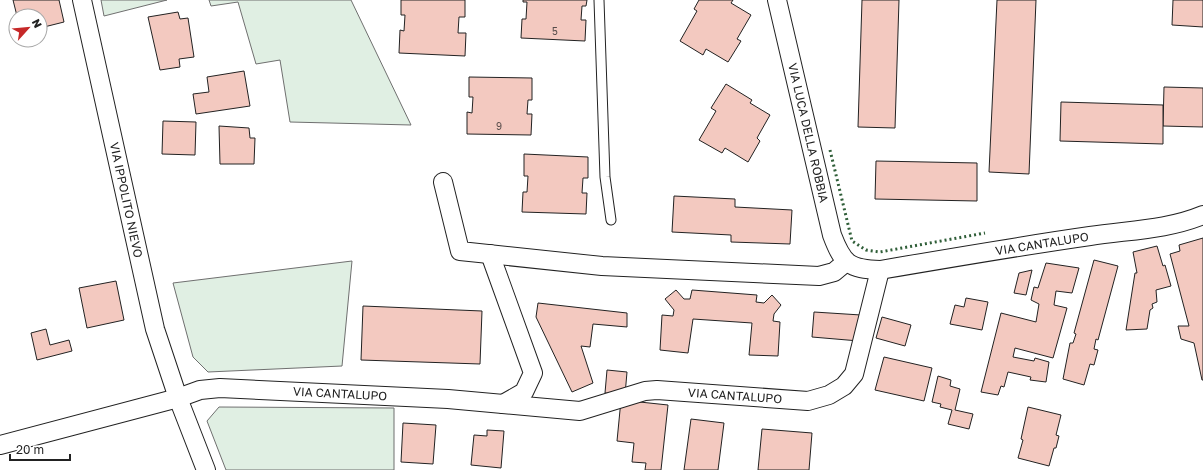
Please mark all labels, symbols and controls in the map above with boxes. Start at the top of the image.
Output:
north arrow [8,8,48,48]
text: N [30,17,45,30]
house number: 5 [552,25,558,37]
street label: VIA LUCA DELLA ROBBIA [785,62,832,204]
house number: 9 [496,120,502,132]
street label: VIA IPPOLITO NIEVO [107,141,146,259]
street label: VIA CANTALUPO [994,229,1090,258]
street label: VIA CANTALUPO [292,384,388,403]
street label: VIA CANTALUPO [687,385,783,406]
scale bar [10,436,70,462]
text: 20 m [16,442,44,457]

